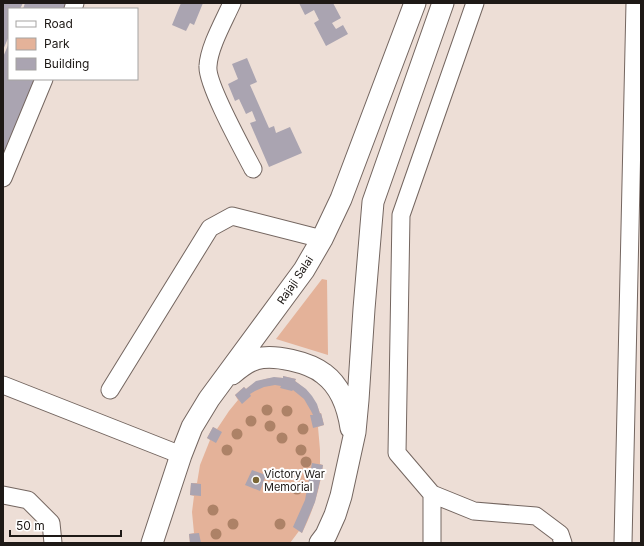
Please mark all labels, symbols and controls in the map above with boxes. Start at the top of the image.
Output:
legend [8,8,138,80]
text: Road [44,16,73,31]
text: Park [44,36,70,51]
text: Building [44,56,89,71]
street label: Rajaji Salai [274,253,316,307]
place label: Victory War Memorial [264,467,325,494]
marker: Victory War Memorial [251,475,261,485]
scale bar [10,512,121,538]
text: 50 m [16,518,45,533]

